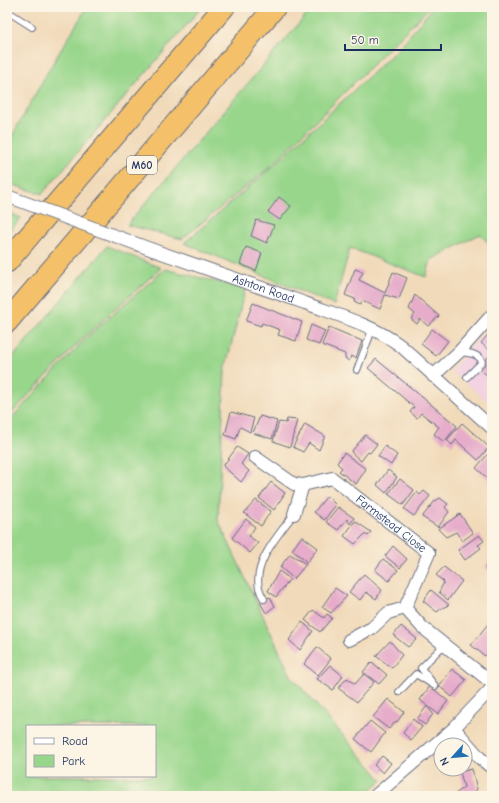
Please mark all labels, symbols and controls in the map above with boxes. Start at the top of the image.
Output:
scale bar [345,26,441,52]
text: 50 m [351,33,379,47]
road number: M60 [127,156,157,174]
street label: Ashton Road [231,271,296,306]
street label: Farmstead Close [353,492,429,555]
legend [26,725,156,777]
text: Road [62,734,88,748]
north arrow [433,737,473,777]
text: Park [62,754,85,768]
text: N [437,755,452,767]

